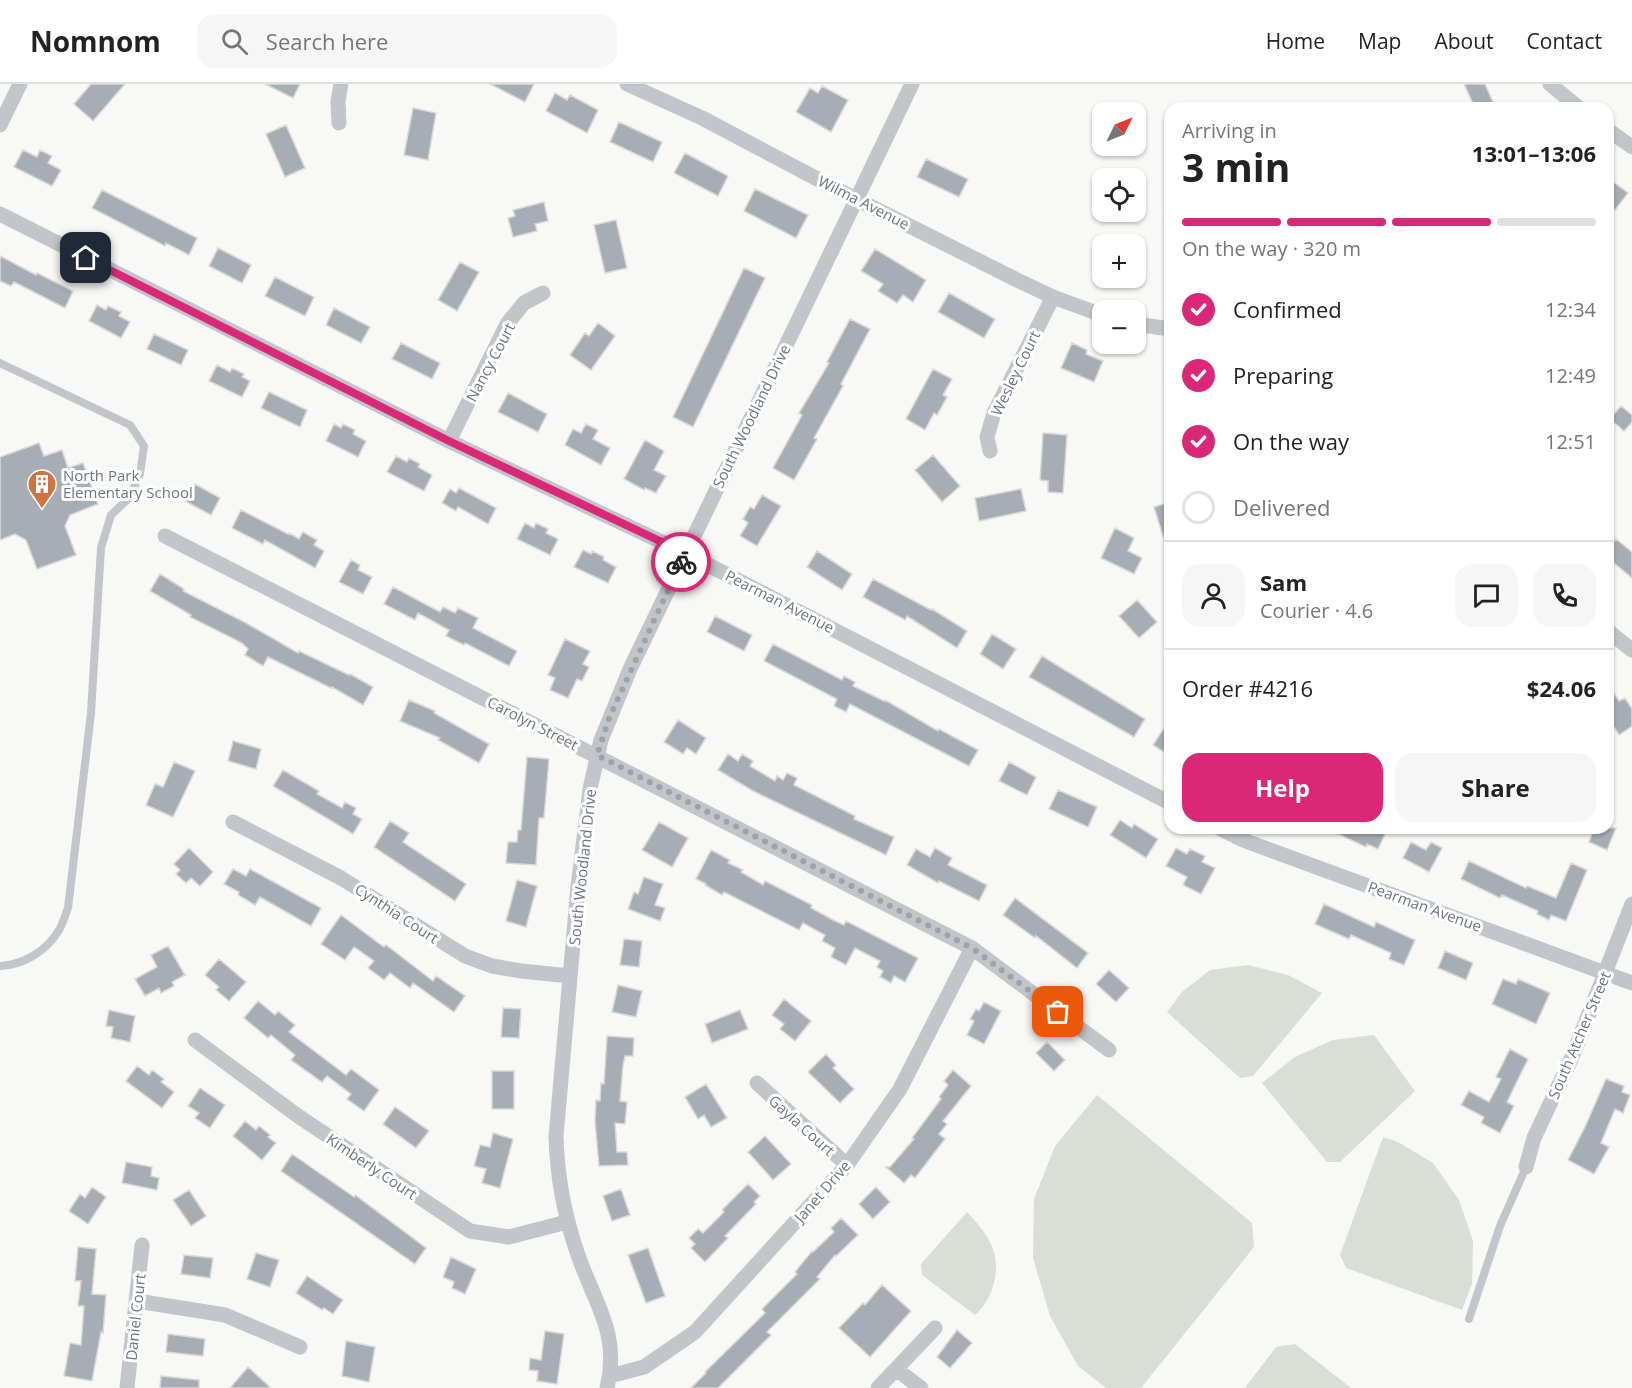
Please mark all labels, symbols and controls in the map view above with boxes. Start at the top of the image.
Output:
search box [197,14,617,68]
text: Nomnom [30,22,161,60]
icon: search [218,25,251,58]
text: Search here [266,26,388,56]
text: Home [1266,27,1325,55]
text: Map [1358,27,1401,55]
text: About [1434,27,1494,55]
text: Contact [1527,27,1602,55]
north arrow [1092,102,1146,156]
map controls [1092,102,1146,354]
text: Arriving in [1182,117,1277,144]
text: 13:01–13:06 [1472,138,1596,168]
text: 3 min [1182,140,1290,193]
button: locate [1092,168,1146,222]
street label: Wilma Avenue [815,170,913,234]
pin [60,232,111,283]
button: + [1092,234,1146,288]
text: On the way · 320 m [1182,235,1361,262]
icon: home [69,241,102,274]
icon: check [1182,293,1215,326]
text: Confirmed [1233,294,1342,324]
text: 12:34 [1545,296,1596,323]
button: − [1092,300,1146,354]
street label: Nancy Court [461,319,519,405]
street label: Wesley Court [986,327,1044,419]
street label: South Woodland Drive [708,341,794,491]
icon: check [1182,359,1215,392]
text: Preparing [1233,360,1333,390]
text: 12:49 [1545,362,1596,389]
icon: check [1182,425,1215,458]
text: On the way [1233,426,1349,456]
text: 12:51 [1545,428,1596,455]
place label: North Park Elementary School [63,465,193,502]
building icon: North Park Elementary School [26,468,58,510]
text: Delivered [1233,492,1331,522]
courier [651,532,711,592]
icon: bike [665,546,698,579]
button: person [1182,564,1245,627]
button: chat [1455,564,1518,627]
button: phone [1533,564,1596,627]
street label: Pearman Avenue [722,565,838,637]
text: Sam [1260,567,1307,597]
text: Courier · 4.6 [1260,597,1373,624]
text: Order #4216 [1182,673,1313,703]
text: $24.06 [1527,673,1596,703]
street label: Carolyn Street [484,692,582,754]
button: Help [1182,753,1383,822]
button: Share [1395,753,1596,822]
street label: South Woodland Drive [564,788,600,946]
street label: Pearman Avenue [1365,876,1485,936]
street label: Cynthia Court [351,879,443,947]
street label: South Atcher Street [1543,968,1615,1102]
pin [1032,986,1083,1037]
icon: bag [1041,995,1074,1028]
street label: Gayla Court [765,1090,839,1160]
street label: Kimberly Court [323,1128,421,1204]
street label: Janet Drive [788,1156,854,1228]
street label: Daniel Court [120,1272,150,1362]

